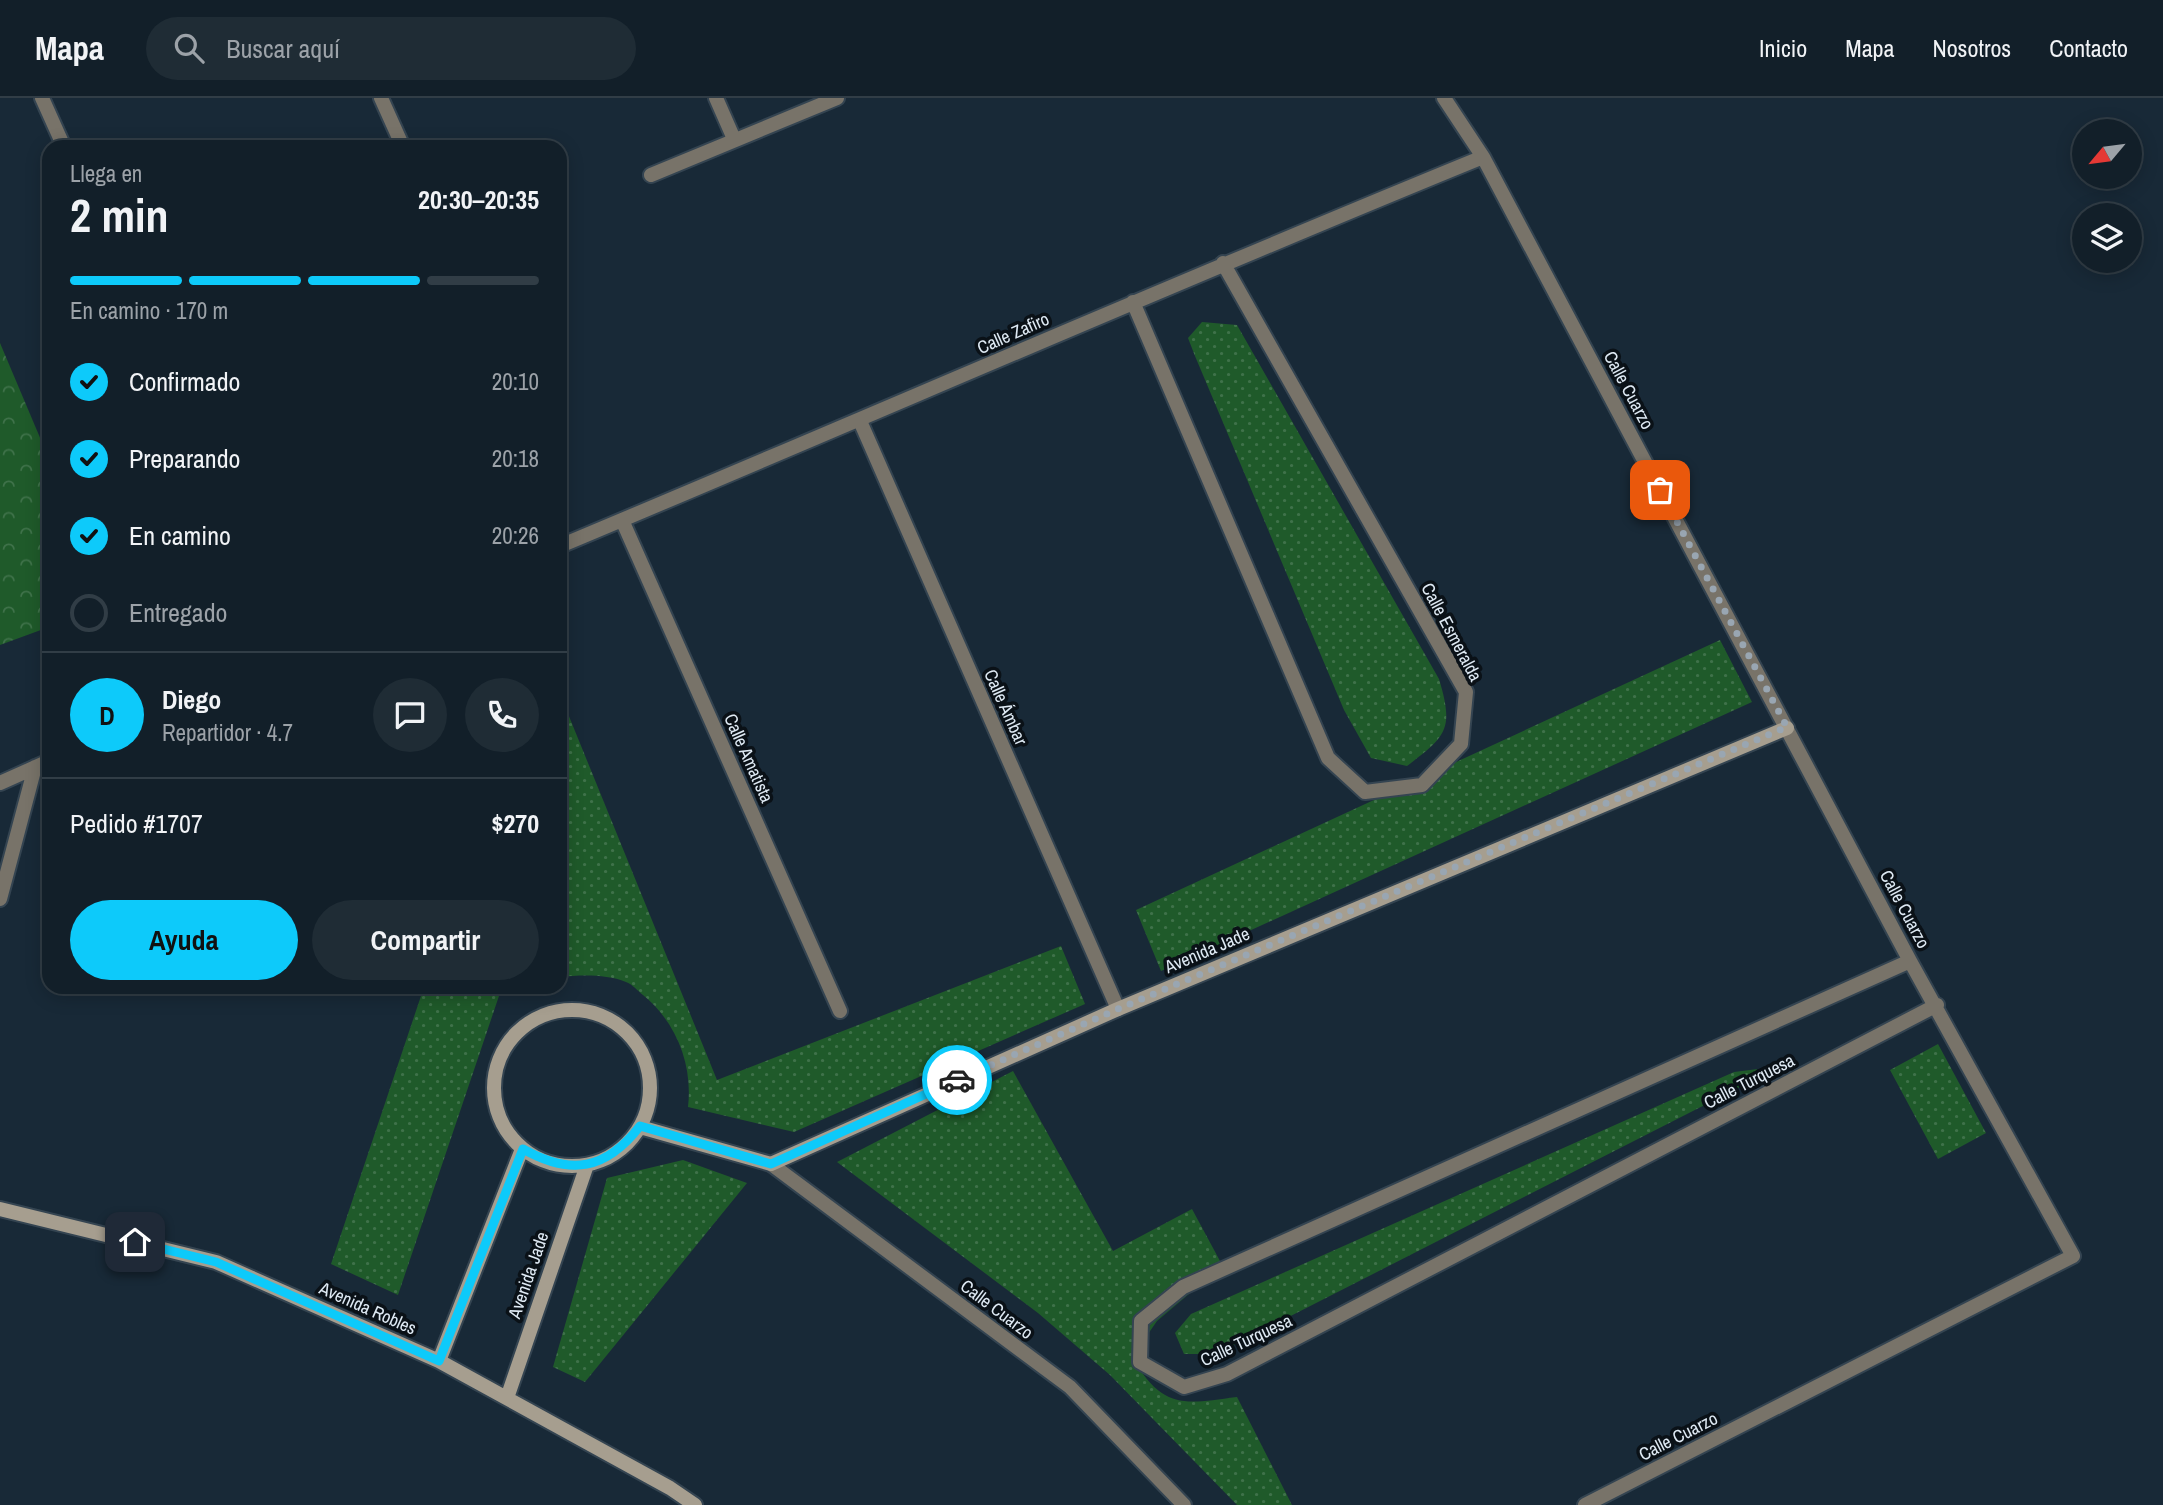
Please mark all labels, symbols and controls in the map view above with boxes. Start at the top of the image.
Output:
search box [146,17,636,80]
text: Mapa [35,26,104,70]
icon: search [170,29,208,67]
text: Buscar aquí [226,31,340,66]
text: Inicio [1759,32,1807,64]
text: Mapa [1845,32,1894,64]
text: Nosotros [1932,32,2011,64]
text: Contacto [2049,32,2128,64]
north arrow [2072,119,2142,189]
map controls [2072,119,2142,273]
text: Llega en [70,158,142,189]
text: 20:30–20:35 [418,182,539,217]
text: 2 min [70,184,169,246]
button: layers [2072,203,2142,273]
text: En camino · 170 m [70,295,228,326]
street label: Calle Zafiro [973,306,1053,360]
street label: Calle Cuarzo [1598,346,1660,434]
icon: check [70,363,108,401]
text: Confirmado [129,364,240,399]
text: 20:10 [492,366,539,397]
icon: check [70,440,108,478]
text: Preparando [129,441,240,476]
text: 20:18 [492,443,539,474]
pin [1630,460,1690,520]
icon: bag [1641,471,1679,509]
icon: check [70,517,108,555]
text: En camino [129,518,231,553]
text: 20:26 [492,520,539,551]
street label: Calle Esmeralda [1416,578,1488,686]
text: Entregado [129,595,227,630]
street label: Calle Ámbar [978,665,1034,749]
button: chat [373,678,447,752]
button: phone [465,678,539,752]
text: Diego [162,682,221,717]
text: D [99,698,115,733]
street label: Calle Amatista [718,709,780,807]
text: Repartidor · 4.7 [162,717,293,748]
text: Pedido #1707 [70,806,203,841]
text: $270 [492,806,539,841]
street label: Calle Cuarzo [1874,865,1936,953]
button: Ayuda [70,900,298,980]
button: Compartir [312,900,539,980]
street label: Avenida Jade [1160,921,1253,979]
courier [922,1045,992,1115]
street label: Calle Turquesa [1699,1047,1799,1115]
icon: car [938,1061,976,1099]
pin [105,1212,165,1272]
icon: home [116,1223,154,1261]
street label: Avenida Jade [501,1228,554,1323]
street label: Calle Cuarzo [955,1273,1039,1345]
street label: Avenida Robles [315,1275,421,1341]
street label: Calle Turquesa [1196,1308,1296,1372]
street label: Calle Cuarzo [1634,1405,1722,1467]

